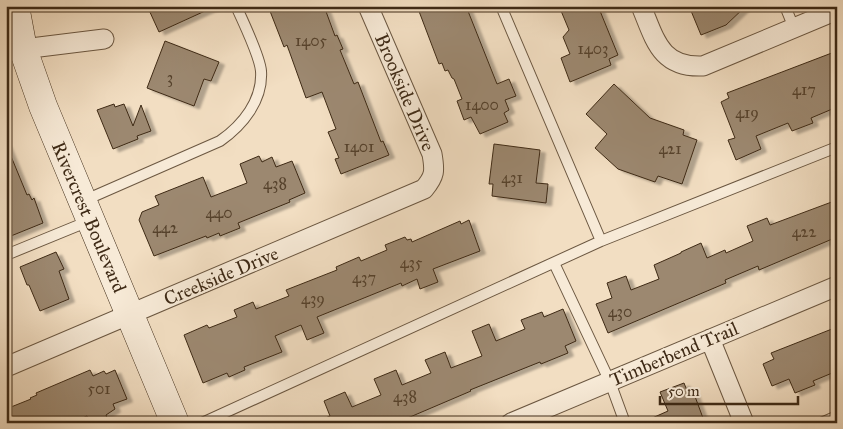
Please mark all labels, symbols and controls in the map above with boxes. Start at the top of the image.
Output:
street label: Brookside Drive [370,30,440,154]
house number: 1405 [295,31,328,50]
house number: 1403 [578,39,608,58]
house number: 3 [167,68,173,87]
house number: 417 [792,80,816,99]
house number: 1400 [465,95,499,114]
house number: 419 [735,103,759,122]
house number: 1401 [344,137,374,156]
street label: Rivercrest Boulevard [47,138,131,296]
house number: 421 [658,139,682,158]
house number: 431 [501,168,523,187]
house number: 438 [263,174,287,193]
house number: 440 [205,203,233,222]
house number: 442 [152,218,178,237]
house number: 422 [792,222,816,241]
street label: Creekside Drive [160,242,282,310]
house number: 435 [400,253,423,272]
house number: 437 [352,268,376,287]
house number: 439 [301,289,325,308]
house number: 430 [608,302,632,321]
street label: Timberbend Trail [606,316,743,391]
scale bar [660,374,798,406]
house number: 501 [88,379,110,398]
text: 50 m [668,382,700,400]
house number: 438 [393,387,417,406]

